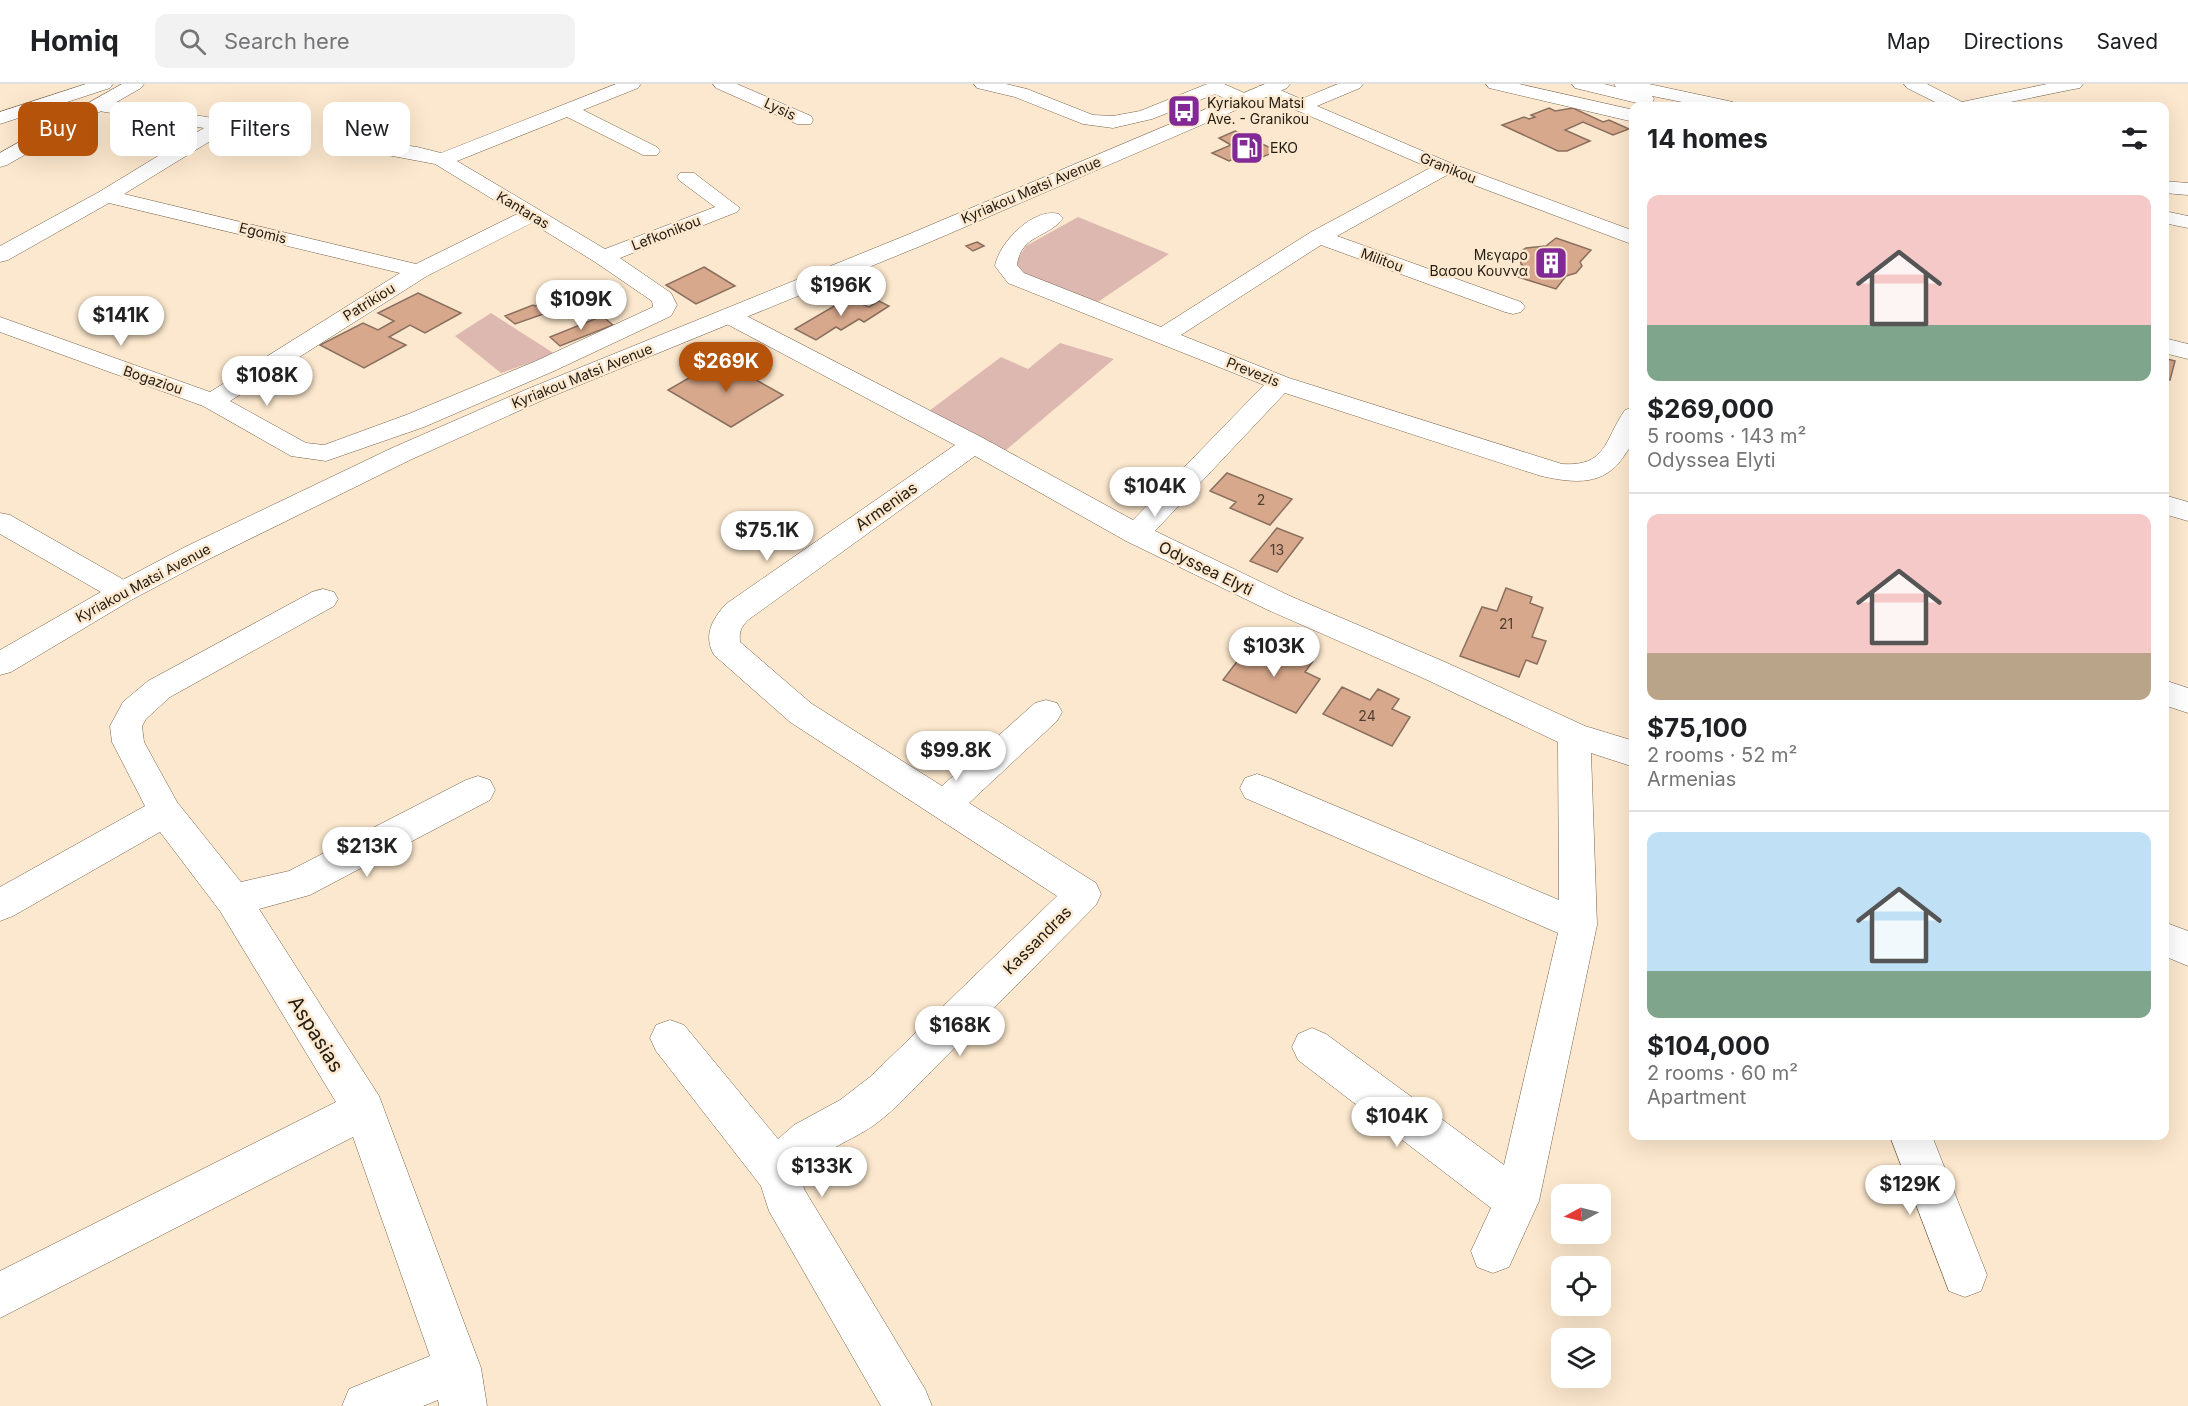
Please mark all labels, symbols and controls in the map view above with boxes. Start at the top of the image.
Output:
search box [155,14,575,68]
text: Homiq [30,24,119,58]
icon: search [176,25,209,58]
text: Search here [224,28,350,54]
text: Map [1887,29,1930,54]
text: Directions [1963,29,2064,54]
text: Saved [2097,29,2158,54]
bus stop icon: Kyriakou Matsi Ave. - Granikou [1166,93,1202,129]
street label: Lysis [762,94,799,123]
place label: Kyriakou Matsi Ave. - Granikou [1207,94,1309,127]
chip: Buy [18,102,98,156]
chip: Rent [110,102,197,156]
chip: Filters [209,102,311,156]
chip: New [323,102,410,156]
icon: filters [2118,122,2151,155]
text: 14 homes [1647,123,1768,154]
fuel station icon: EKO [1229,130,1265,166]
place label: EKO [1270,139,1298,156]
street label: Granikou [1418,149,1479,187]
street label: Kyriakou Matsi Avenue [958,152,1103,227]
street label: Kantaras [494,187,553,232]
street label: Lefkonikou [629,212,703,254]
street label: Egomis [238,218,289,247]
icon: home [1845,234,1953,342]
street label: Militou [1359,244,1406,275]
building icon: Μεγαρο Βασου Κουννα [1533,245,1569,281]
place label: Μεγαρο Βασου Κουννα [1429,246,1528,279]
pin: $196K [799,266,883,317]
text: $196K [810,273,872,297]
street label: Patrikiou [340,279,398,324]
pin: $109K [539,280,623,331]
text: $109K [550,287,612,311]
pin: $141K [79,296,163,347]
text: $141K [92,303,150,327]
street label: Kyriakou Matsi Avenue [509,340,655,412]
pin: $269K [684,342,768,393]
text: $269K [693,349,759,373]
street label: Prevezis [1224,353,1282,390]
pin: $108K [225,356,309,407]
street label: Bogaziou [121,361,185,398]
text: $108K [236,363,298,387]
text: $269,000 [1647,393,1774,424]
text: 5 rooms · 143 m² [1647,424,1806,448]
text: Odyssea Elyti [1647,448,1776,472]
pin: $104K [1113,467,1197,518]
text: $104K [1123,474,1187,498]
street label: Armenias [851,477,921,535]
house number: 2 [1257,491,1265,508]
pin: $75.1K [718,511,816,562]
text: $75.1K [735,518,799,542]
street label: Odyssea Elyti [1155,536,1257,600]
street label: Kyriakou Matsi Avenue [72,540,213,625]
house number: 13 [1270,541,1284,558]
icon: home [1845,553,1953,661]
house number: 21 [1499,615,1513,632]
pin: $103K [1232,627,1316,678]
text: $103K [1243,634,1305,658]
house number: 24 [1358,707,1376,724]
text: $75,100 [1647,712,1748,743]
pin: $99.8K [907,731,1005,782]
text: $99.8K [920,738,992,762]
text: 2 rooms · 52 m² [1647,743,1797,767]
text: Armenias [1647,767,1736,791]
pin: $213K [325,827,409,878]
text: $213K [336,834,398,858]
icon: home [1845,871,1953,979]
street label: Kassandras [999,902,1075,978]
street label: Aspasias [283,992,349,1076]
pin: $168K [918,1006,1002,1057]
text: $168K [929,1013,991,1037]
text: $104,000 [1647,1030,1770,1061]
text: 2 rooms · 60 m² [1647,1061,1798,1085]
text: Apartment [1647,1085,1746,1109]
pin: $104K [1355,1097,1439,1148]
text: $104K [1365,1104,1429,1128]
pin: $133K [780,1147,864,1198]
text: $133K [791,1154,853,1178]
pin: $129K [1868,1165,1952,1216]
text: $129K [1879,1172,1941,1196]
north arrow [1551,1184,1611,1244]
map controls [1551,1184,1611,1388]
button: locate [1551,1256,1611,1316]
button: layers [1551,1328,1611,1388]

